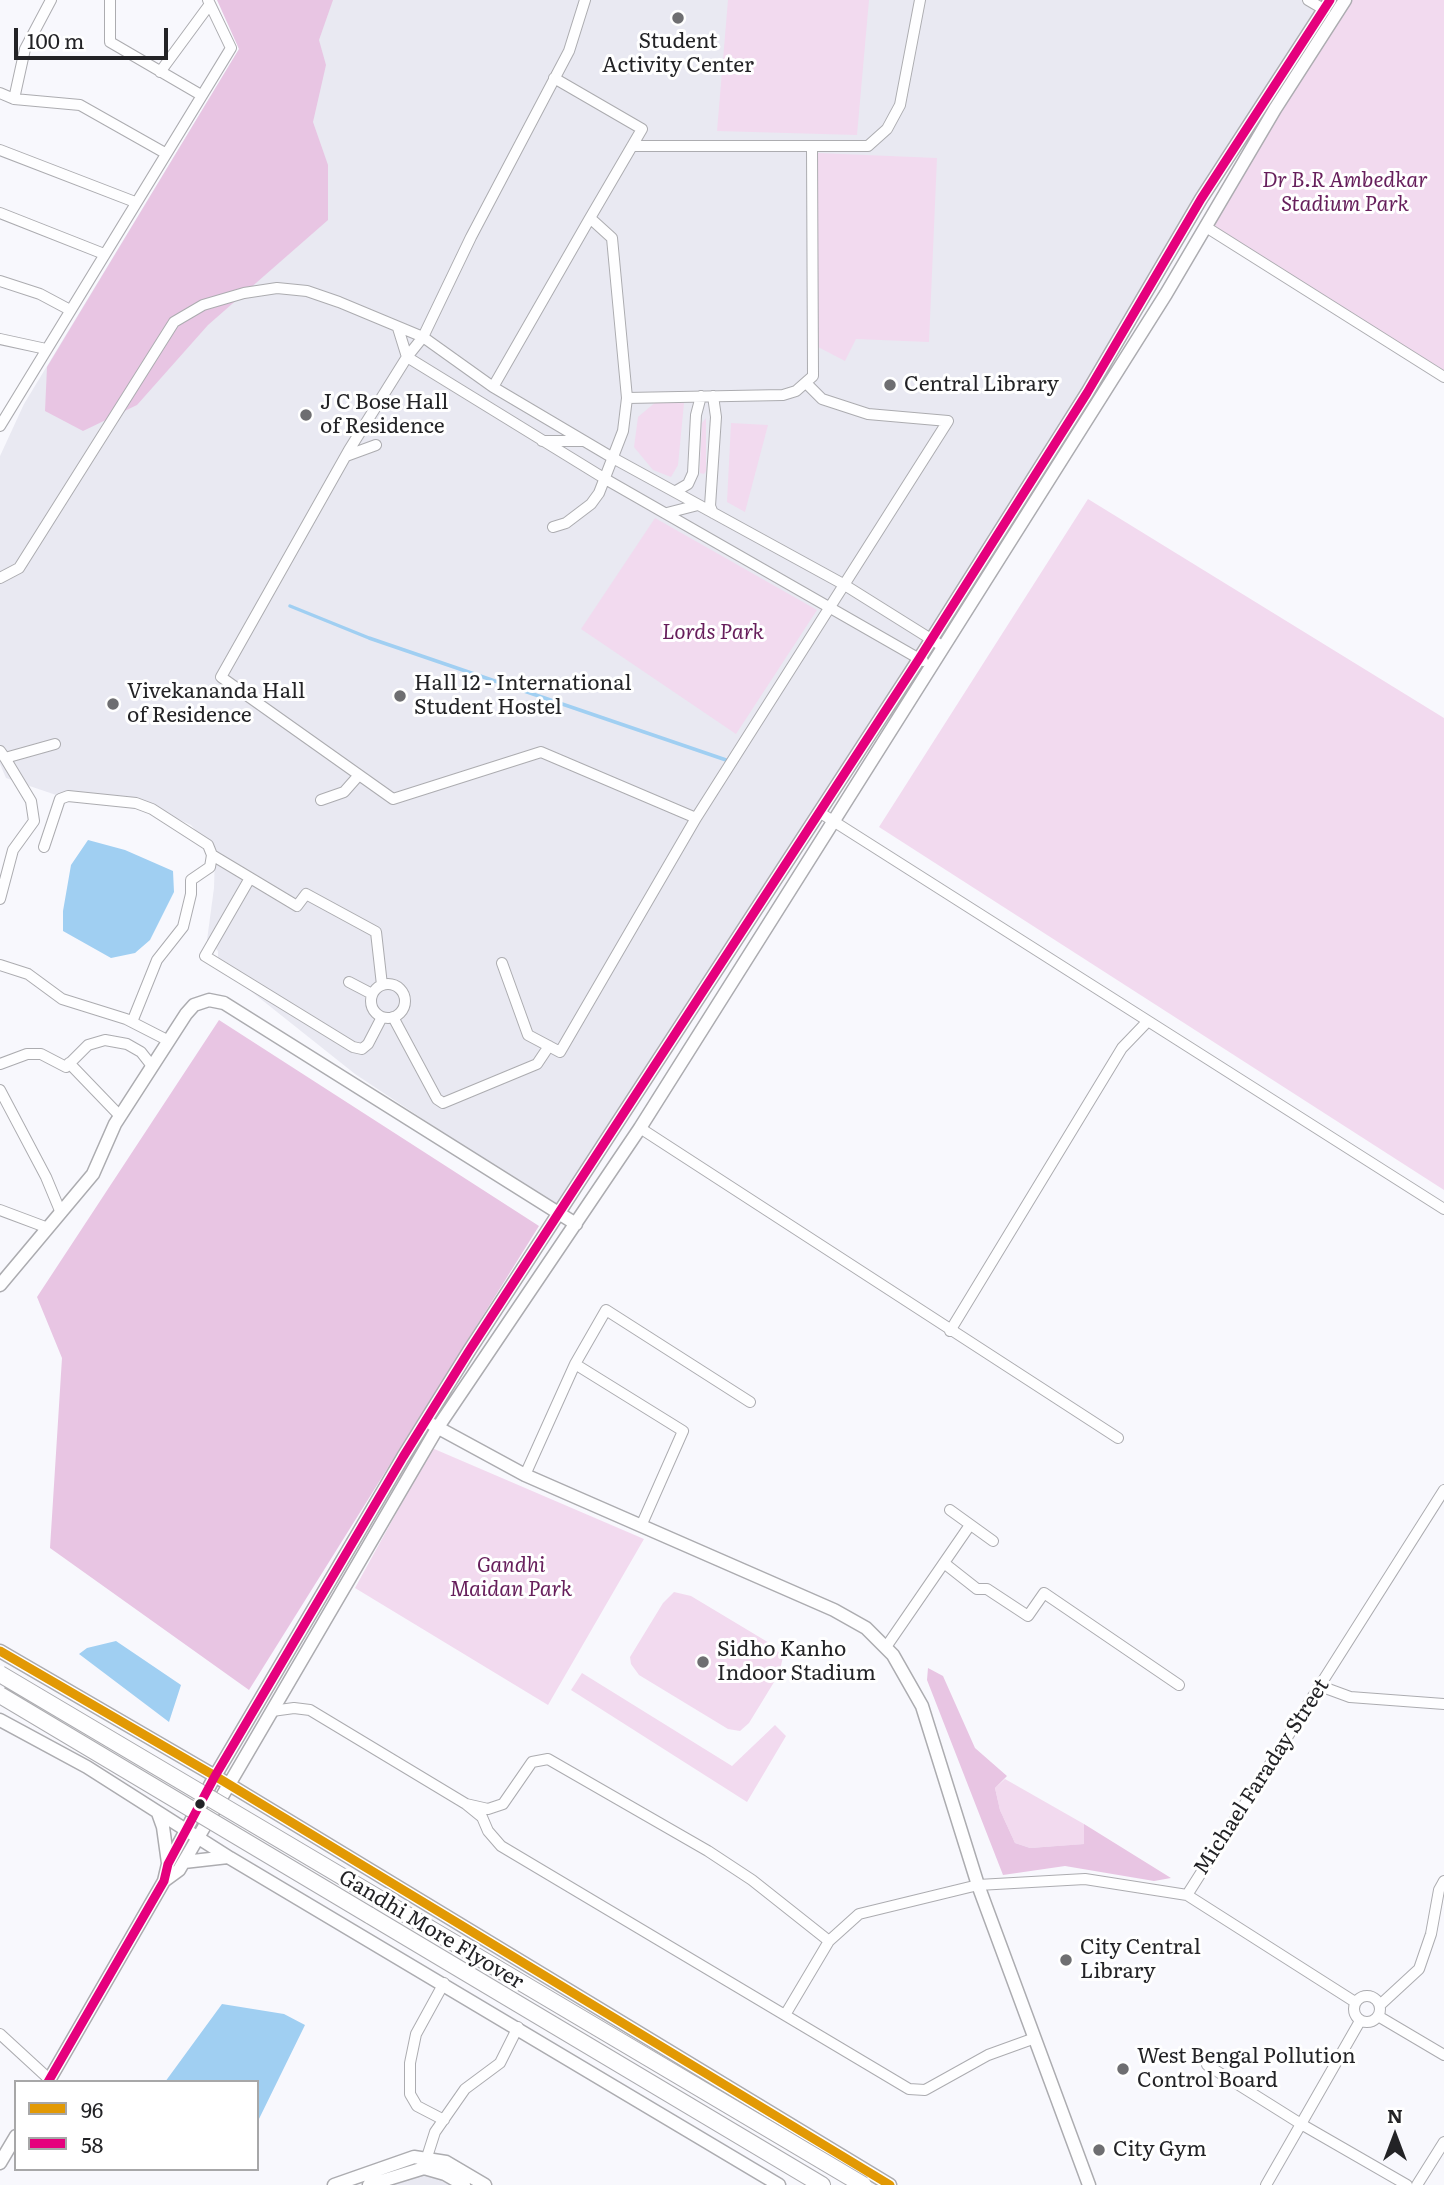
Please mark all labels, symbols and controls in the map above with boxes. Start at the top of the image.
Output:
marker: Student Activity Center [670,10,686,26]
scale bar [18,14,172,58]
text: 100 m [27,24,84,55]
place label: Student Activity Center [602,29,754,79]
park label: Dr B.R Ambedkar Stadium Park [1262,168,1428,218]
place label: Central Library [904,372,1059,398]
marker: Central Library [882,377,898,393]
place label: J C Bose Hall of Residence [320,390,448,440]
marker: J C Bose Hall of Residence [298,407,314,423]
park label: Lords Park [662,620,764,646]
place label: Hall 12 - International Student Hostel [414,671,632,721]
place label: Vivekananda Hall of Residence [127,679,305,729]
marker: Hall 12 - International Student Hostel [392,688,408,704]
marker: Vivekananda Hall of Residence [105,696,121,712]
park label: Gandhi Maidan Park [450,1553,572,1603]
place label: Sidho Kanho Indoor Stadium [717,1637,876,1687]
marker: Sidho Kanho Indoor Stadium [695,1654,711,1670]
street label: Michael Faraday Street [1189,1674,1335,1880]
unlabelled marker [193,1797,207,1811]
street label: Gandhi More Flyover [334,1865,528,1995]
place label: City Central Library [1080,1935,1201,1985]
marker: City Central Library [1058,1952,1074,1968]
place label: West Bengal Pollution Control Board [1137,2044,1356,2094]
marker: West Bengal Pollution Control Board [1115,2061,1131,2077]
legend [14,2080,259,2171]
text: 96 [81,2093,103,2124]
north arrow [1360,2101,1430,2171]
text: N [1387,2101,1403,2129]
text: 58 [81,2128,103,2159]
place label: City Gym [1113,2137,1207,2163]
marker: City Gym [1091,2142,1107,2158]

